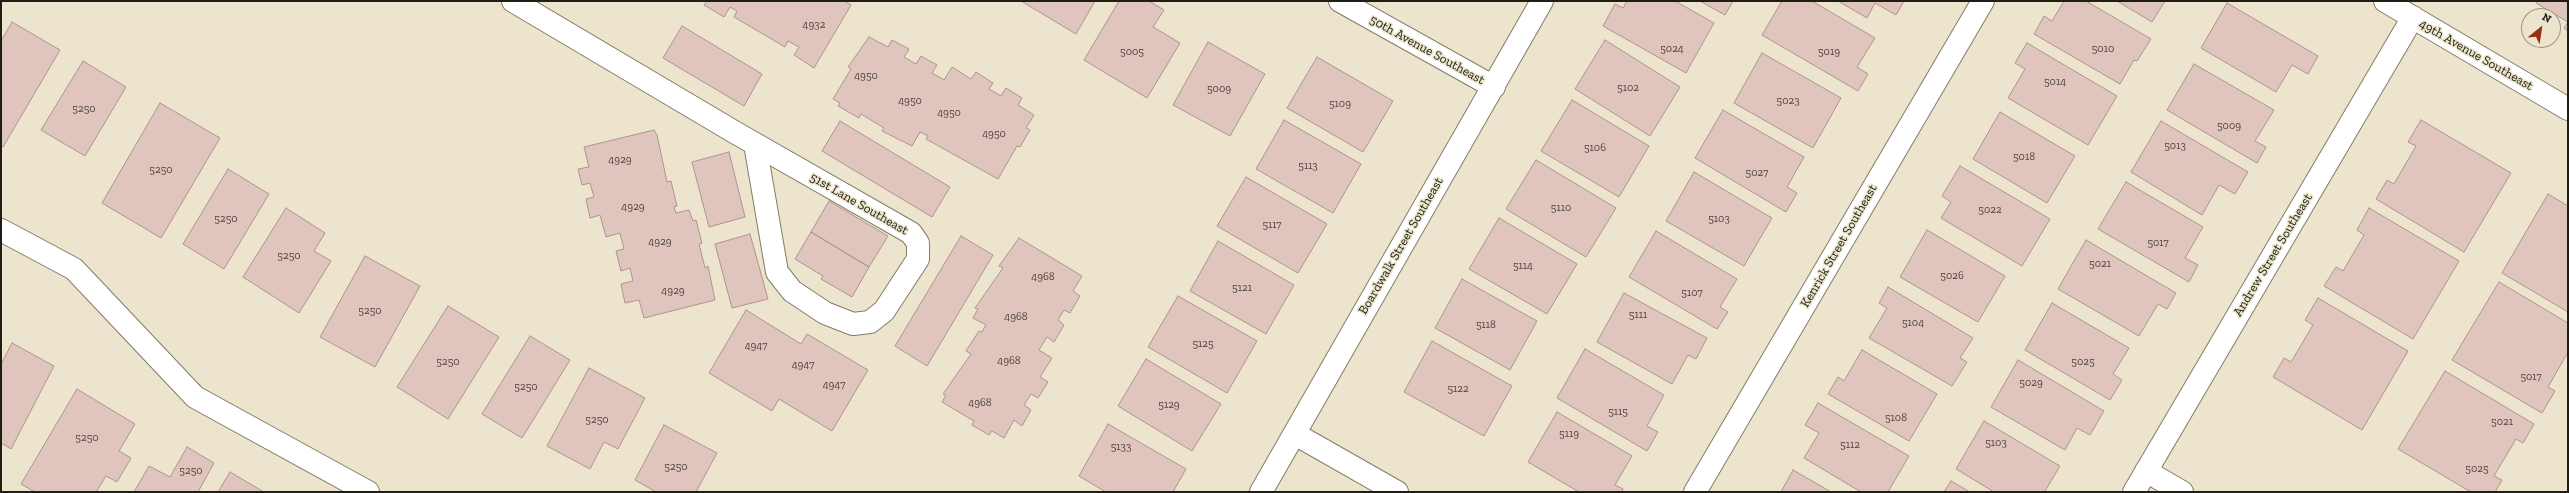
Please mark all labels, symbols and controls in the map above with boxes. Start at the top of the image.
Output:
north arrow [2521,8,2561,48]
text: N [2540,10,2554,26]
street label: 50th Avenue Southeast [1367,12,1487,88]
street label: 49th Avenue Southeast [2416,16,2536,94]
house number: 4932 [803,18,825,32]
house number: 5024 [1660,42,1684,56]
house number: 5010 [2092,42,2114,56]
house number: 5005 [1120,45,1144,59]
house number: 5019 [1818,45,1840,59]
house number: 4950 [854,69,878,83]
house number: 5014 [2044,75,2066,89]
house number: 5102 [1617,81,1639,95]
house number: 5009 [1207,82,1231,96]
house number: 4950 [898,94,922,108]
house number: 5023 [1776,94,1800,108]
house number: 5109 [1329,97,1351,111]
house number: 5250 [72,102,96,116]
house number: 4950 [937,106,961,120]
house number: 5009 [2217,119,2241,133]
house number: 4950 [982,127,1006,141]
house number: 5013 [2164,139,2186,153]
house number: 5106 [1584,141,1606,155]
house number: 5018 [2013,150,2035,164]
house number: 4929 [608,153,632,167]
house number: 5113 [1298,159,1318,173]
house number: 5250 [149,163,173,177]
house number: 5027 [1746,166,1768,180]
street label: 51st Lane Southeast [807,170,911,238]
street label: Boardwalk Street Southeast [1355,175,1447,317]
street label: Kenrick Street Southeast [1797,182,1881,310]
street label: Andrew Street Southeast [2230,191,2316,319]
house number: 4929 [621,200,645,214]
house number: 5110 [1551,201,1571,215]
house number: 5022 [1978,203,2002,217]
house number: 5250 [214,212,238,226]
house number: 5103 [1708,212,1730,226]
house number: 5117 [1262,218,1282,232]
house number: 4929 [648,235,672,249]
house number: 5017 [2147,236,2169,250]
house number: 5250 [277,249,301,263]
house number: 5021 [2089,257,2111,271]
house number: 5114 [1513,259,1533,273]
house number: 5026 [1940,269,1964,283]
house number: 4968 [1031,270,1055,284]
house number: 5121 [1232,281,1252,295]
house number: 4929 [661,284,685,298]
house number: 5107 [1681,286,1703,300]
house number: 5250 [358,304,382,318]
house number: 5111 [1629,308,1647,322]
house number: 4968 [1004,310,1028,324]
house number: 5104 [1902,316,1924,330]
house number: 5118 [1476,318,1496,332]
house number: 5125 [1192,337,1214,351]
house number: 4947 [745,339,767,353]
house number: 4968 [997,354,1021,368]
house number: 5250 [436,355,460,369]
house number: 5025 [2071,355,2095,369]
house number: 4947 [792,358,814,372]
house number: 5017 [2520,370,2542,384]
house number: 5029 [2019,376,2043,390]
house number: 4947 [823,378,845,392]
house number: 5250 [514,380,538,394]
house number: 5122 [1447,382,1469,396]
house number: 4968 [968,396,992,410]
house number: 5129 [1158,398,1180,412]
house number: 5115 [1608,405,1628,419]
house number: 5108 [1885,411,1907,425]
house number: 5250 [585,413,609,427]
house number: 5021 [2491,415,2513,429]
house number: 5119 [1559,427,1579,441]
house number: 5250 [75,431,99,445]
house number: 5103 [1985,436,2007,450]
house number: 5112 [1840,438,1860,452]
house number: 5133 [1111,440,1131,454]
house number: 5250 [664,460,688,474]
house number: 5025 [2465,462,2489,476]
house number: 5250 [179,464,203,478]

